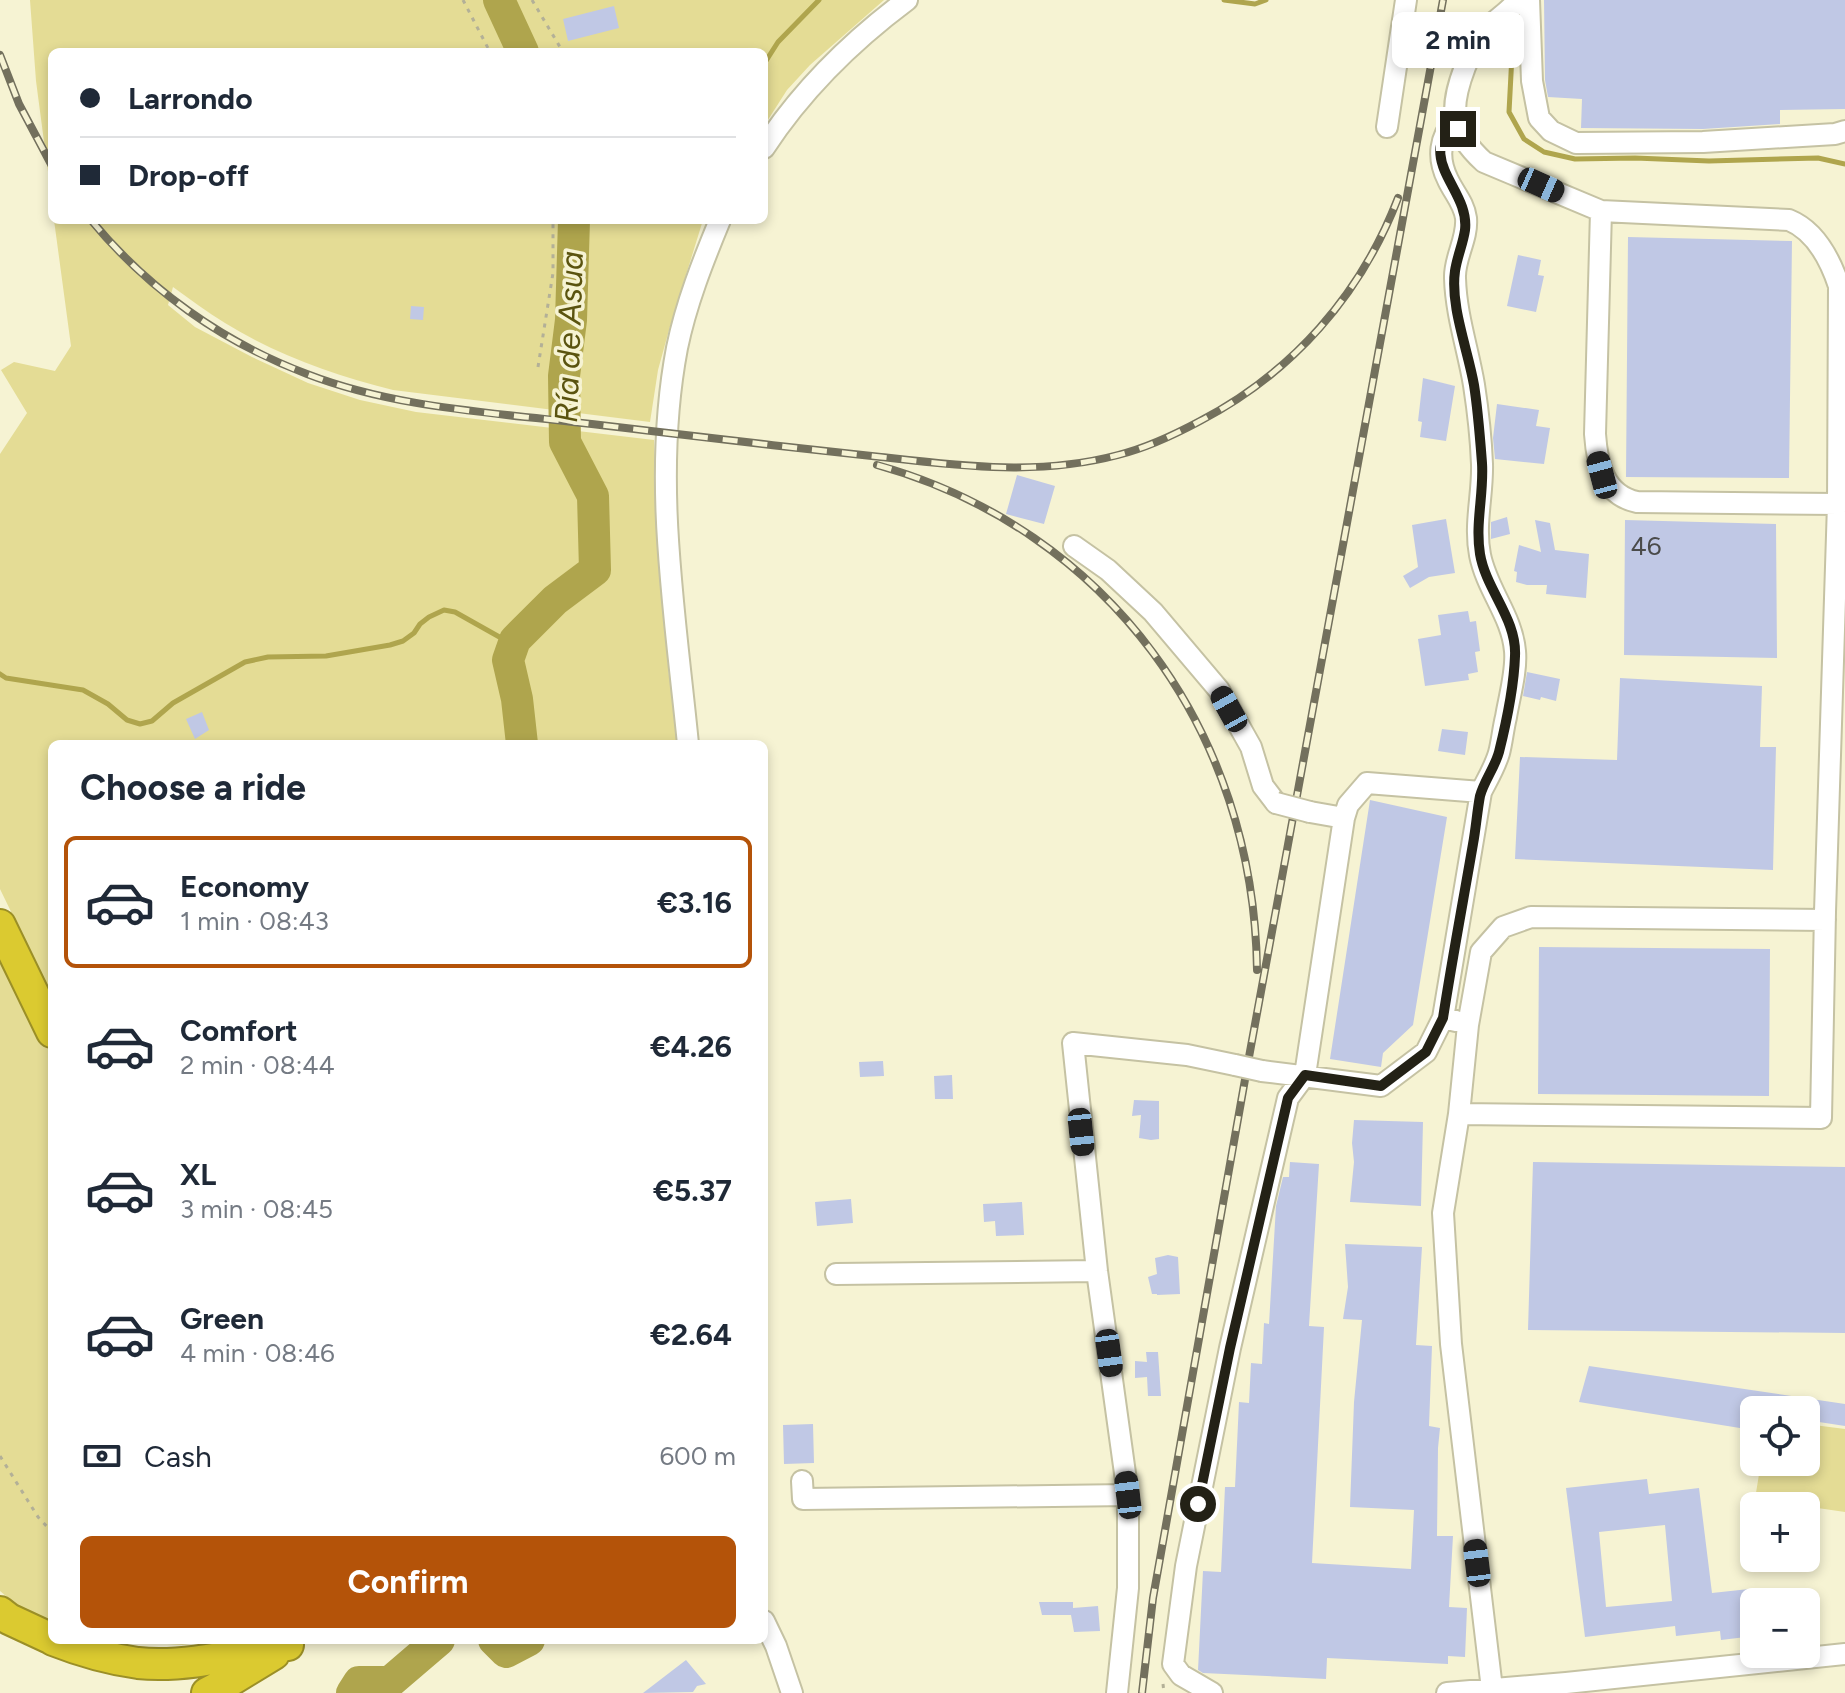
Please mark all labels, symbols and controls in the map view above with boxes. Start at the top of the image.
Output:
callout: 2 min [1392,13,1524,69]
text: 2 min [1425,24,1491,56]
text: Larrondo [128,80,253,117]
route end [1440,111,1476,147]
text: Drop-off [128,157,249,194]
car [1514,164,1568,206]
water label: Ría de Asua [547,250,591,424]
car [1584,449,1620,501]
house number: 46 [1631,530,1661,562]
car [1207,682,1251,736]
text: Choose a ride [80,766,306,809]
icon: car [84,866,156,938]
text: Economy [180,868,309,905]
text: €3.16 [657,884,732,921]
text: 1 min · 08:43 [180,905,329,937]
icon: car [84,1010,156,1082]
text: Comfort [180,1012,298,1049]
text: €4.26 [650,1028,732,1065]
text: 2 min · 08:44 [180,1049,335,1081]
car [1067,1107,1095,1157]
icon: car [84,1154,156,1226]
text: XL [180,1156,216,1193]
text: €5.37 [653,1172,732,1209]
text: 3 min · 08:45 [180,1193,333,1225]
icon: car [84,1298,156,1370]
text: Green [180,1300,264,1337]
text: €2.64 [650,1316,732,1353]
car [1094,1328,1124,1378]
text: 4 min · 08:46 [180,1337,335,1369]
map controls [1740,1396,1820,1668]
button: locate [1740,1396,1820,1476]
icon: cash [80,1434,124,1478]
text: Cash [144,1438,212,1475]
text: 600 m [659,1440,736,1472]
car [1113,1470,1143,1520]
route start [1180,1486,1216,1522]
button: + [1740,1492,1820,1572]
button: Confirm [80,1536,736,1628]
car [1462,1538,1492,1588]
button: − [1740,1588,1820,1668]

